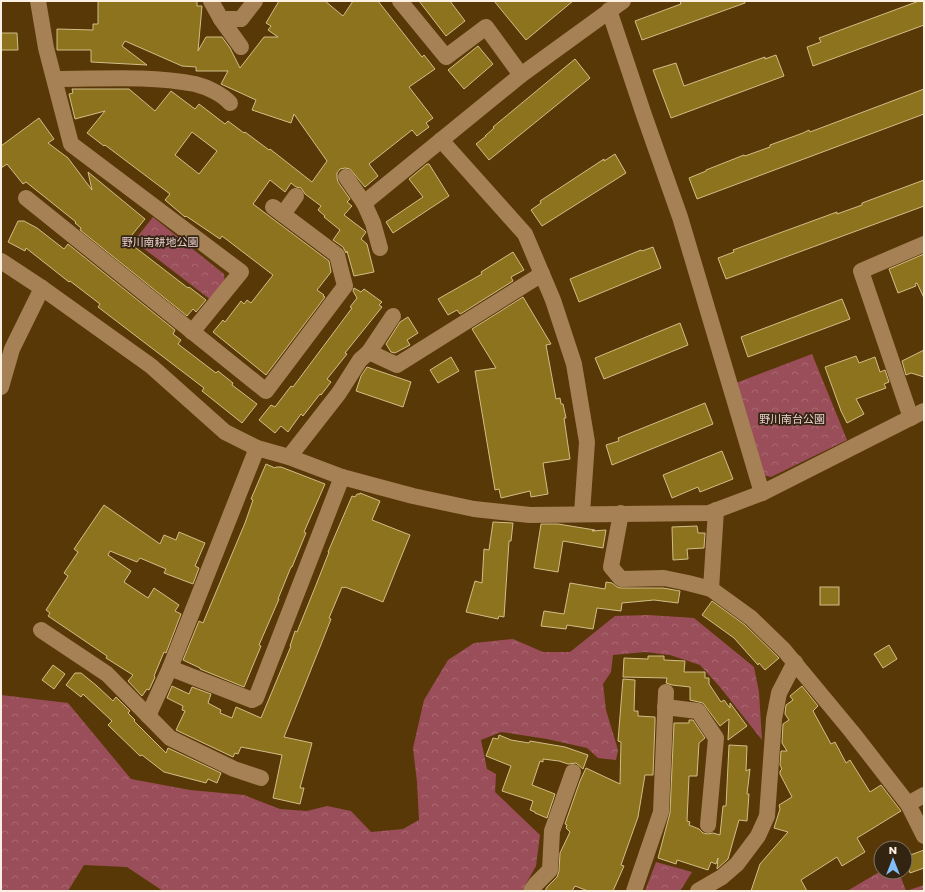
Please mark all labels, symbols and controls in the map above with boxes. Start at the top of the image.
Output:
park label: 野川南耕地公園 [122,234,199,250]
park label: 野川南台公園 [759,411,825,427]
north arrow [873,840,913,880]
text: N [889,842,897,858]

